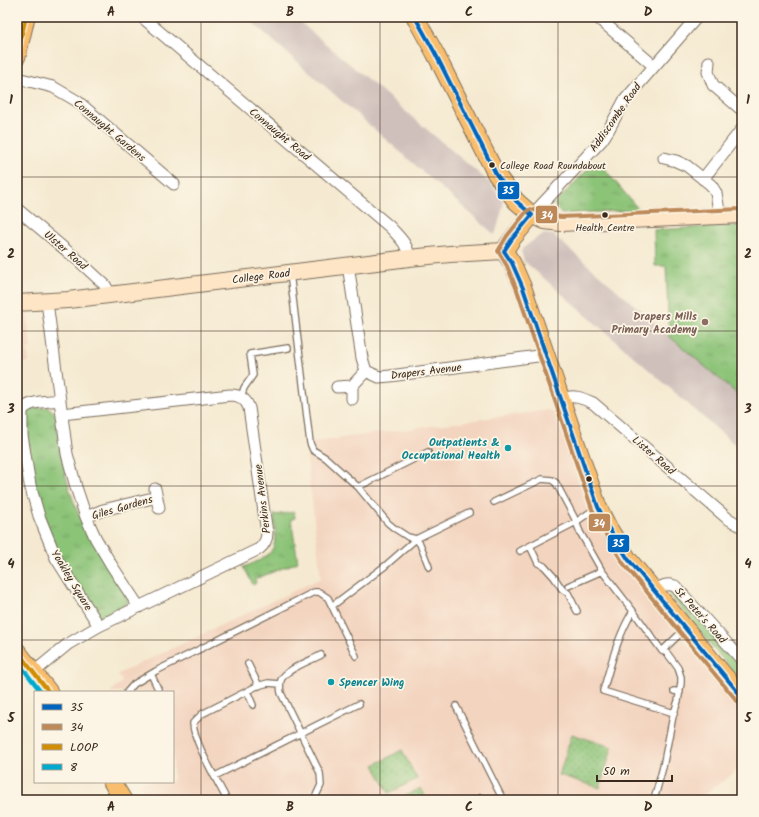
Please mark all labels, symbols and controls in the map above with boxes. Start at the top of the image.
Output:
text: A [107,2,115,23]
text: B [286,2,294,23]
text: C [465,2,473,23]
text: D [644,2,653,23]
street label: Addiscombe Road [585,79,647,156]
text: 1 [9,90,13,111]
text: 1 [746,90,750,111]
street label: Connaught Gardens [69,95,150,167]
street label: Connaught Road [245,104,314,166]
place label: College Road Roundabout [500,158,606,174]
marker: College Road Roundabout [487,160,497,170]
line badge: 35 [497,181,520,200]
text: 35 [501,182,515,200]
line badge: 34 [535,205,558,224]
text: 34 [540,207,553,225]
marker: Health Centre [600,210,610,220]
place label: Health Centre [575,220,635,236]
street label: Ulster Road [39,226,92,275]
text: 2 [7,244,15,265]
text: 2 [744,244,752,265]
street label: College Road [231,264,292,289]
place label: Drapers Mills Primary Academy [612,308,698,339]
marker: Drapers Mills Primary Academy [700,317,710,327]
street label: Drapers Avenue [390,359,463,385]
text: 3 [6,399,15,420]
text: 3 [743,399,752,420]
street label: Lister Road [628,432,679,480]
place label: Outpatients & Occupational Health [402,434,500,465]
marker: Outpatients & Occupational Health [503,443,513,453]
street label: Perkins Avenue [250,463,276,535]
unlabelled marker [584,474,594,484]
street label: Giles Gardens [90,491,155,525]
line badge: 34 [588,513,611,532]
text: 34 [592,515,605,533]
line badge: 35 [607,534,630,553]
text: 35 [611,535,625,553]
street label: Yoakley Square [46,546,97,615]
text: 4 [7,554,15,575]
text: 4 [744,554,752,575]
street label: St Peter's Road [670,583,731,648]
place label: Spencer Wing [339,674,404,692]
marker: Spencer Wing [326,677,336,687]
legend [34,691,174,783]
text: 35 [70,698,85,717]
text: 5 [7,708,16,729]
text: 5 [744,708,753,729]
text: 34 [70,718,84,737]
text: LOOP [70,738,98,757]
scale bar [597,757,672,783]
text: 8 [70,758,78,777]
text: 50 m [603,762,630,781]
text: A [107,797,115,817]
text: B [286,797,294,817]
text: C [465,797,473,817]
text: D [644,797,653,817]

